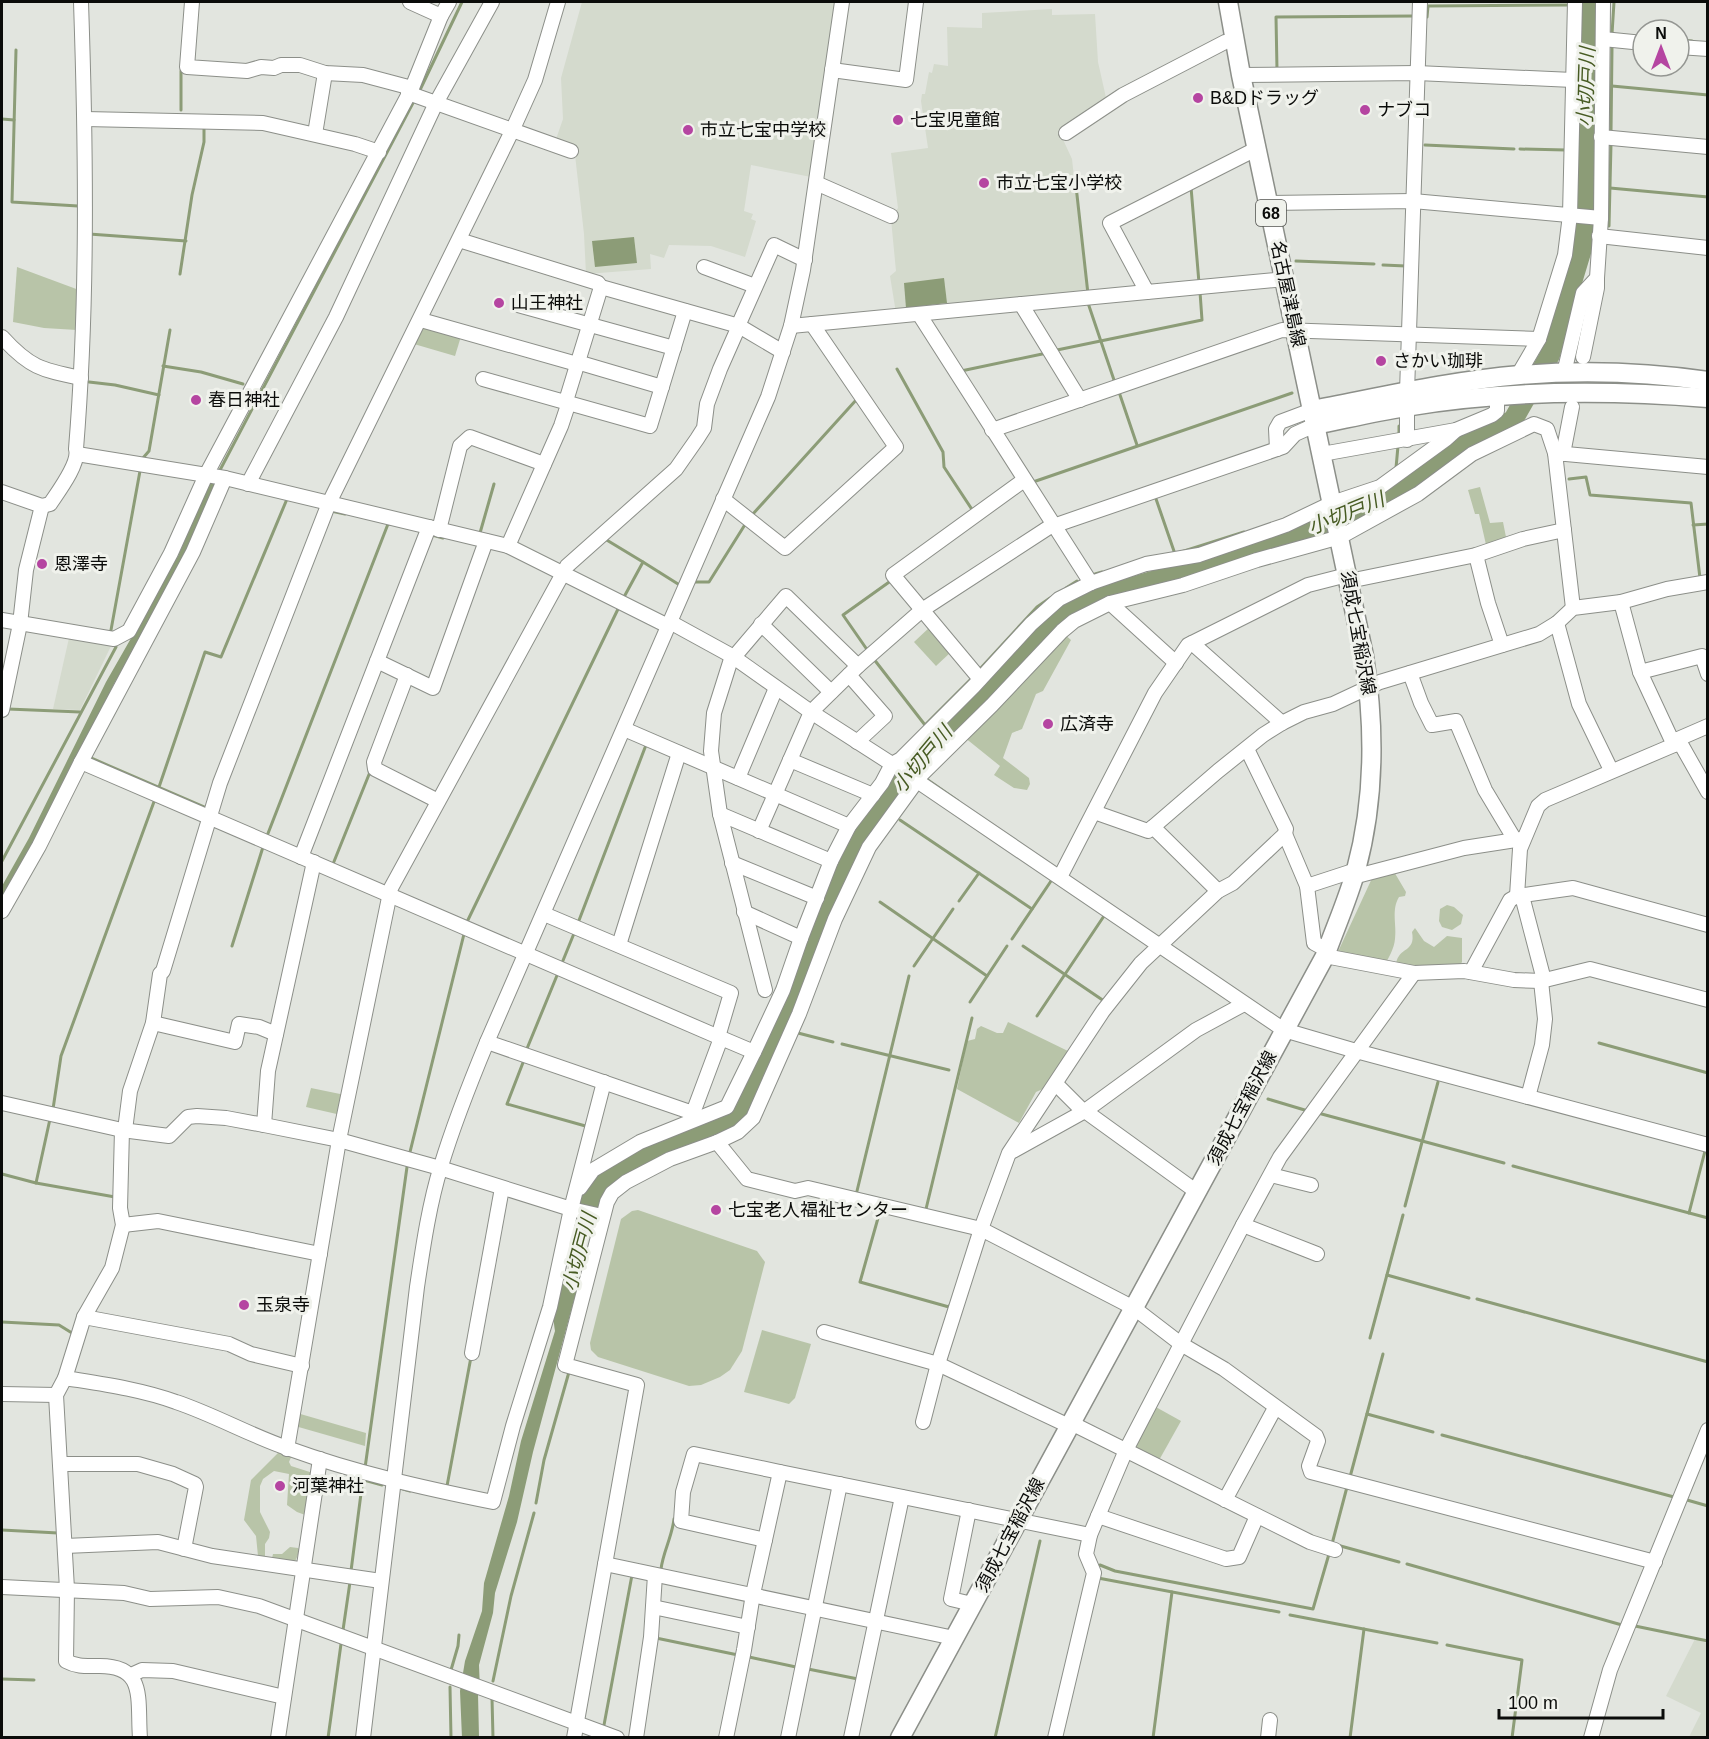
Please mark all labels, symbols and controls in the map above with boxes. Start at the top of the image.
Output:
north arrow [1631,18,1691,78]
text: N [1655,25,1667,42]
water label: 小切戸川 [1574,45,1598,127]
place label: B&Dドラッグ [1210,88,1319,108]
marker: B&Dドラッグ [1191,91,1205,105]
place label: ナブコ [1377,100,1431,120]
marker: ナブコ [1358,103,1372,117]
place label: 七宝児童館 [910,110,1000,130]
marker: 七宝児童館 [891,113,905,127]
place label: 市立七宝中学校 [700,120,826,140]
marker: 市立七宝中学校 [681,123,695,137]
place label: 市立七宝小学校 [996,173,1122,193]
marker: 市立七宝小学校 [977,176,991,190]
road number: 68 [1256,200,1286,226]
street label: 名古屋津島線 [1267,239,1309,349]
place label: 山王神社 [511,293,583,313]
marker: 山王神社 [492,296,506,310]
place label: さかい珈琲 [1393,351,1483,371]
marker: さかい珈琲 [1374,354,1388,368]
place label: 春日神社 [208,390,280,410]
marker: 春日神社 [189,393,203,407]
water label: 小切戸川 [1305,487,1389,538]
place label: 恩澤寺 [54,554,108,574]
marker: 恩澤寺 [35,557,49,571]
street label: 須成七宝稲沢線 [1337,569,1379,697]
place label: 広済寺 [1060,714,1114,734]
marker: 広済寺 [1041,717,1055,731]
water label: 小切戸川 [888,720,957,797]
street label: 須成七宝稲沢線 [1204,1048,1280,1168]
place label: 七宝老人福祉センター [728,1200,908,1220]
marker: 七宝老人福祉センター [709,1203,723,1217]
water label: 小切戸川 [558,1209,600,1293]
place label: 玉泉寺 [256,1295,310,1315]
marker: 玉泉寺 [237,1298,251,1312]
street label: 須成七宝稲沢線 [972,1475,1048,1595]
place label: 河葉神社 [292,1476,364,1496]
marker: 河葉神社 [273,1479,287,1493]
scale bar [1499,1682,1662,1720]
text: 100 m [1508,1693,1558,1713]

